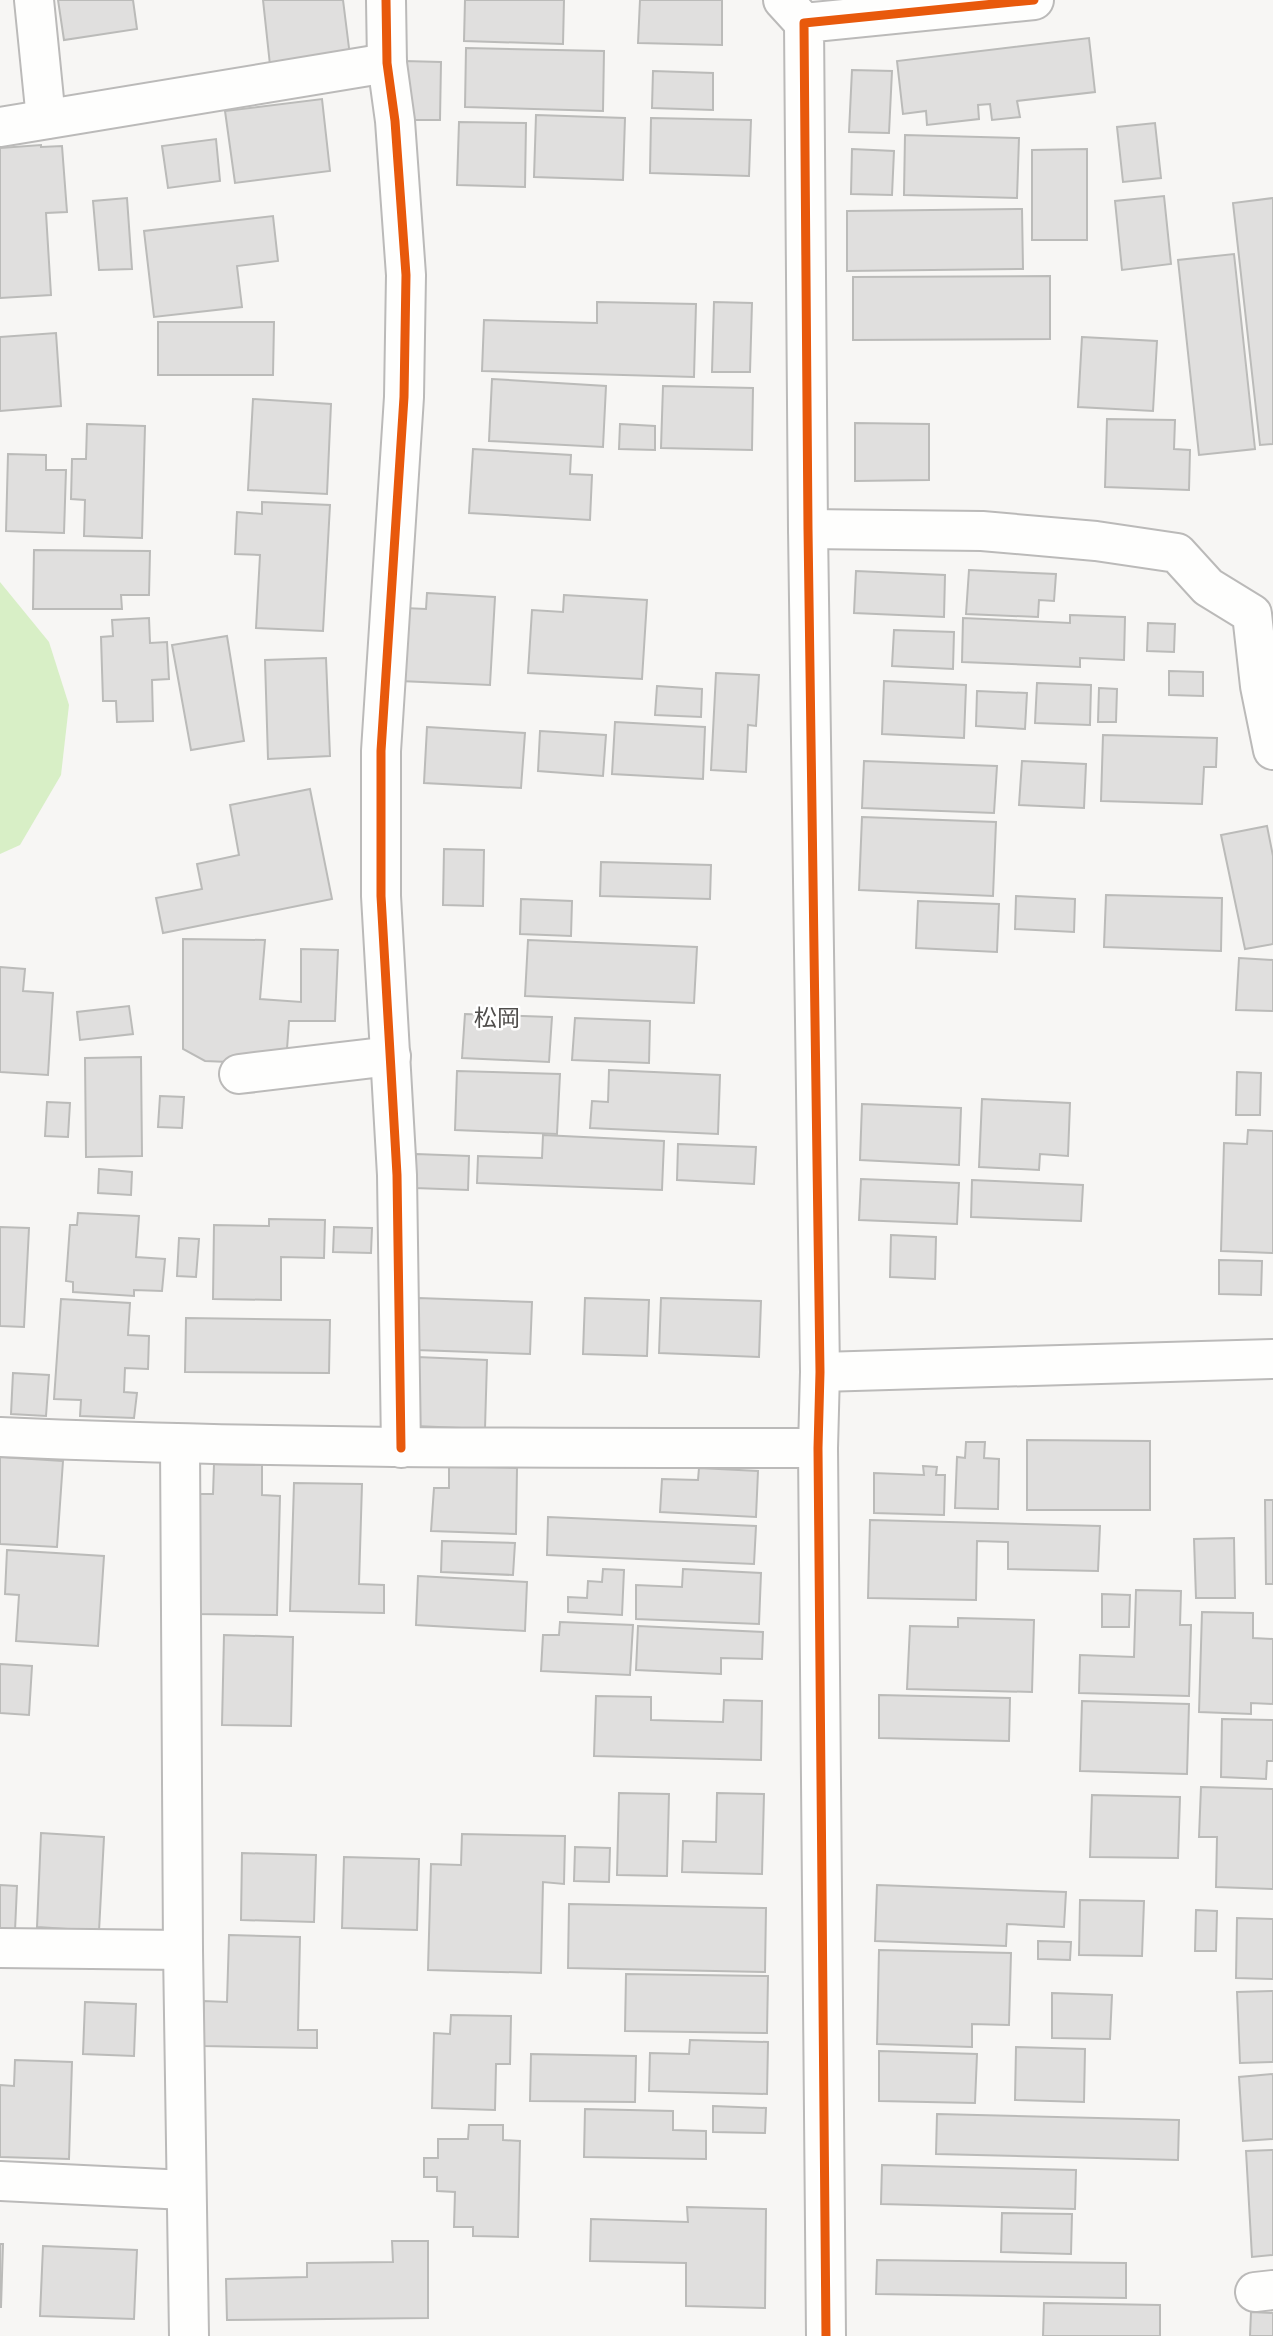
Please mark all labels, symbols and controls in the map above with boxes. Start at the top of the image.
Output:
district label: 松岡 [474,1003,520,1032]

